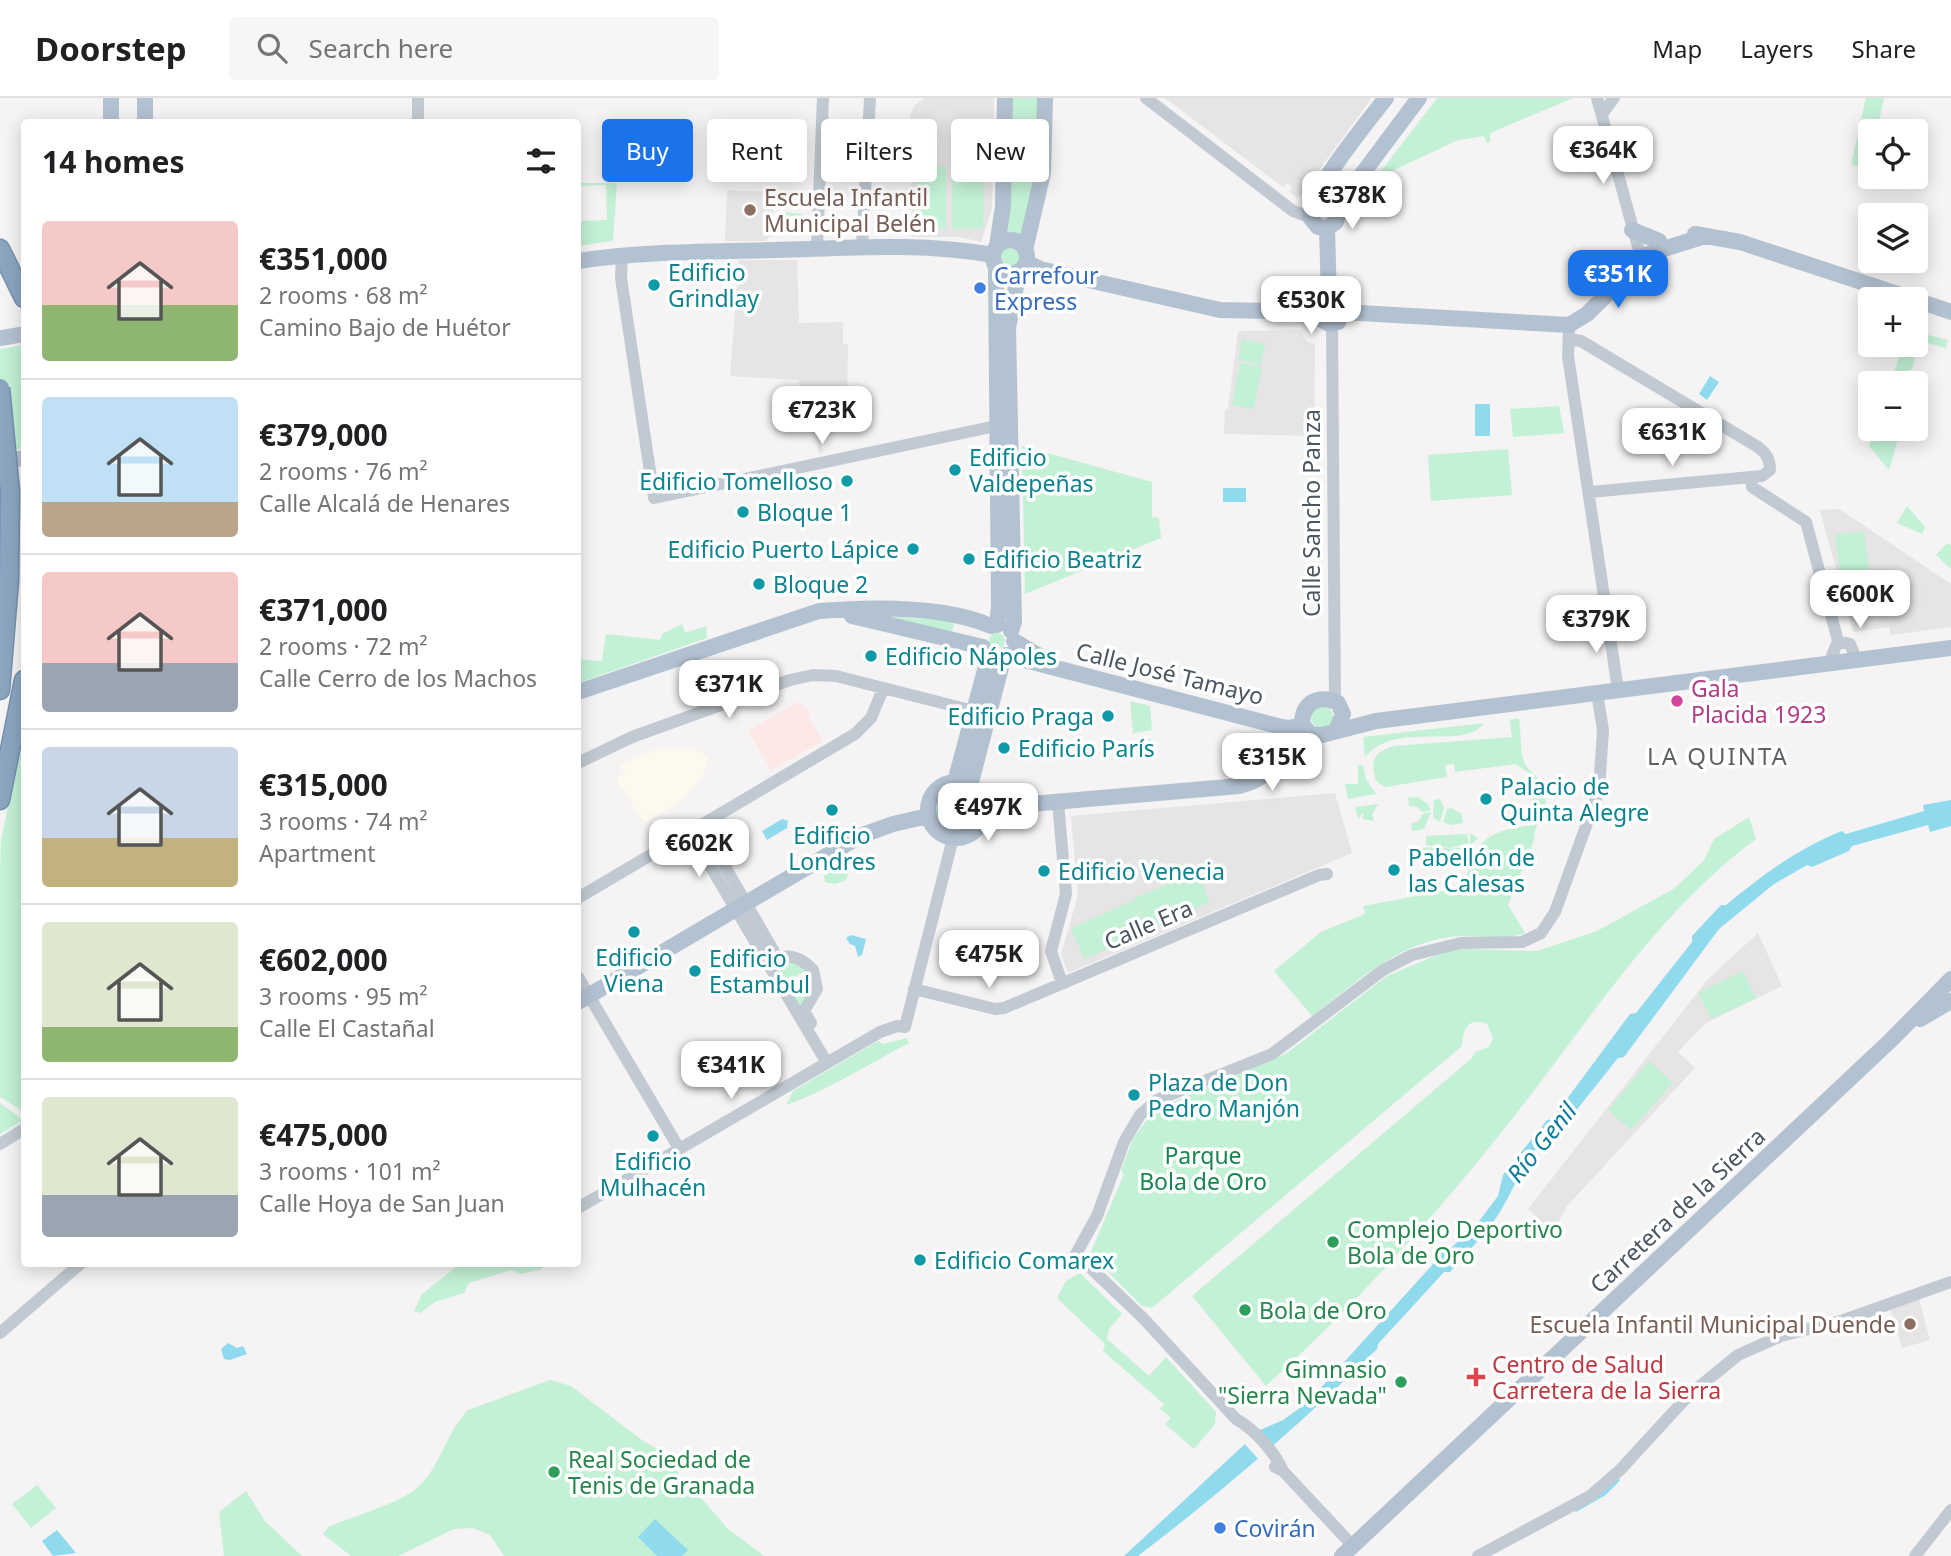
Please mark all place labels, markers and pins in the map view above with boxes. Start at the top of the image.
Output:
pin: €364K [1554,126,1652,186]
pin: €378K [1303,172,1401,231]
place label: Escuela Infantil Municipal Belén [764,181,936,239]
marker: Escuela Infantil Municipal Belén [742,202,758,218]
pin: €351K [1569,250,1667,310]
place label: Edificio Grindlay [668,256,759,314]
place label: Carrefour Express [994,259,1099,317]
pin: €530K [1262,276,1360,336]
marker: Edificio Grindlay [646,277,662,293]
marker: Carrefour Express [972,280,988,296]
pin: €723K [773,386,871,446]
pin: €631K [1623,408,1721,468]
place label: Edificio Valdepeñas [969,441,1094,499]
marker: Edificio Valdepeñas [947,462,963,478]
place label: Edificio Tomelloso [639,465,833,497]
marker: Edificio Tomelloso [839,473,855,489]
place label: Bloque 1 [757,496,852,528]
marker: Bloque 1 [735,504,751,520]
place label: Edificio Puerto Lápice [668,533,899,565]
marker: Edificio Puerto Lápice [905,541,921,557]
place label: Edificio Beatriz [983,543,1142,575]
marker: Edificio Beatriz [961,551,977,567]
place label: Bloque 2 [773,568,868,600]
pin: €600K [1811,570,1909,630]
marker: Bloque 2 [751,576,767,592]
pin: €379K [1547,596,1645,655]
place label: Edificio Nápoles [885,640,1057,672]
marker: Edificio Nápoles [863,648,879,664]
pin: €371K [680,660,778,720]
place label: Gala Placida 1923 [1691,672,1826,730]
marker: Gala Placida 1923 [1669,693,1685,709]
place label: Edificio Praga [948,700,1094,732]
marker: Edificio Praga [1100,708,1116,724]
place label: Edificio París [1018,732,1155,764]
pin: €315K [1223,734,1321,793]
marker: Edificio París [996,740,1012,756]
place label: Palacio de Quinta Alegre [1500,770,1649,828]
pin: €497K [939,784,1037,843]
marker: Palacio de Quinta Alegre [1478,791,1494,807]
marker: Edificio Londres [824,802,840,818]
place label: Edificio Londres [788,819,876,877]
pin: €602K [650,820,748,879]
place label: Pabellón de las Calesas [1408,841,1535,899]
place label: Edificio Venecia [1058,855,1225,887]
marker: Pabellón de las Calesas [1386,862,1402,878]
marker: Edificio Venecia [1036,863,1052,879]
marker: Edificio Viena [626,924,642,940]
pin: €475K [940,930,1038,990]
place label: Edificio Viena [595,941,673,999]
place label: Edificio Estambul [709,942,810,1000]
marker: Edificio Estambul [687,963,703,979]
pin: €341K [682,1042,780,1101]
place label: Plaza de Don Pedro Manjón [1148,1066,1300,1124]
marker: Plaza de Don Pedro Manjón [1126,1087,1142,1103]
marker: Edificio Mulhacén [645,1128,661,1144]
place label: Edificio Mulhacén [600,1145,706,1203]
place label: Complejo Deportivo Bola de Oro [1347,1213,1563,1271]
marker: Complejo Deportivo Bola de Oro [1325,1234,1341,1250]
place label: Edificio Comarex [934,1244,1114,1276]
marker: Edificio Comarex [912,1252,928,1268]
place label: Bola de Oro [1259,1294,1387,1326]
marker: Bola de Oro [1237,1302,1253,1318]
place label: Escuela Infantil Municipal Duende [1529,1308,1896,1340]
marker: Escuela Infantil Municipal Duende [1902,1316,1918,1332]
place label: Centro de Salud Carretera de la Sierra [1492,1348,1721,1406]
place label: Gimnasio "Sierra Nevada" [1218,1353,1387,1411]
marker: Centro de Salud Carretera de la Sierra [1466,1367,1486,1387]
marker: Gimnasio "Sierra Nevada" [1393,1374,1409,1390]
place label: Real Sociedad de Tenis de Granada [568,1443,755,1501]
marker: Real Sociedad de Tenis de Granada [546,1464,562,1480]
place label: Covirán [1234,1512,1316,1544]
marker: Covirán [1212,1520,1228,1536]

